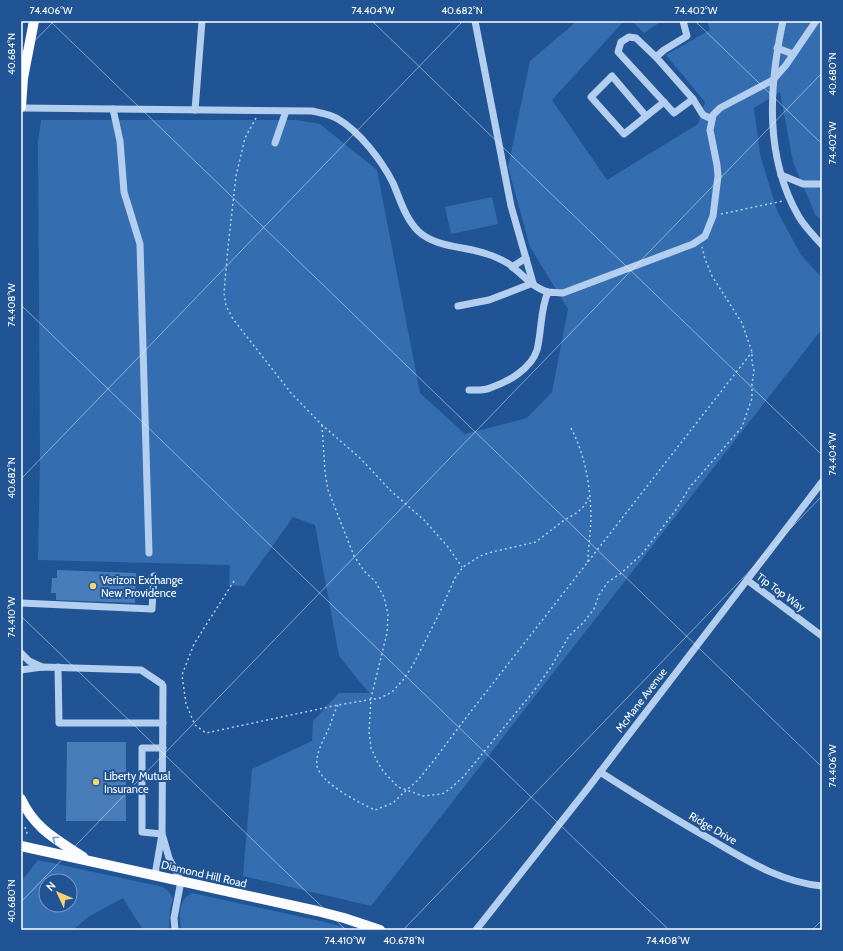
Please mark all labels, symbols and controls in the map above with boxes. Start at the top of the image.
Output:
text: 74.406°W [29,4,73,17]
text: 74.404°W [351,4,395,17]
text: 40.682°N [441,4,483,17]
text: 74.402°W [675,4,718,17]
text: 40.684°N [5,33,18,75]
text: 40.680°N [826,52,839,96]
text: 74.402°W [826,121,839,164]
text: 74.408°W [5,283,18,327]
text: 74.404°W [826,432,839,476]
text: 40.682°N [5,457,18,499]
street label: Tip Top Way [754,570,808,615]
place label: Verizon Exchange New Providence [101,573,183,600]
marker: Verizon Exchange New Providence [88,581,98,591]
text: 74.410°W [5,596,18,637]
street label: McMane Avenue [612,665,670,735]
text: 74.406°W [826,744,839,788]
place label: Liberty Mutual Insurance [104,769,171,796]
marker: Liberty Mutual Insurance [91,777,101,787]
street label: Ridge Drive [686,809,740,848]
one-way arrow [52,836,59,844]
street label: Diamond Hill Road [160,857,248,891]
north arrow [38,873,78,913]
text: N [43,878,59,894]
text: 40.680°N [5,879,18,923]
text: 74.410°W [325,934,366,947]
text: 40.678°N [383,934,425,947]
text: 74.408°W [646,934,690,947]

